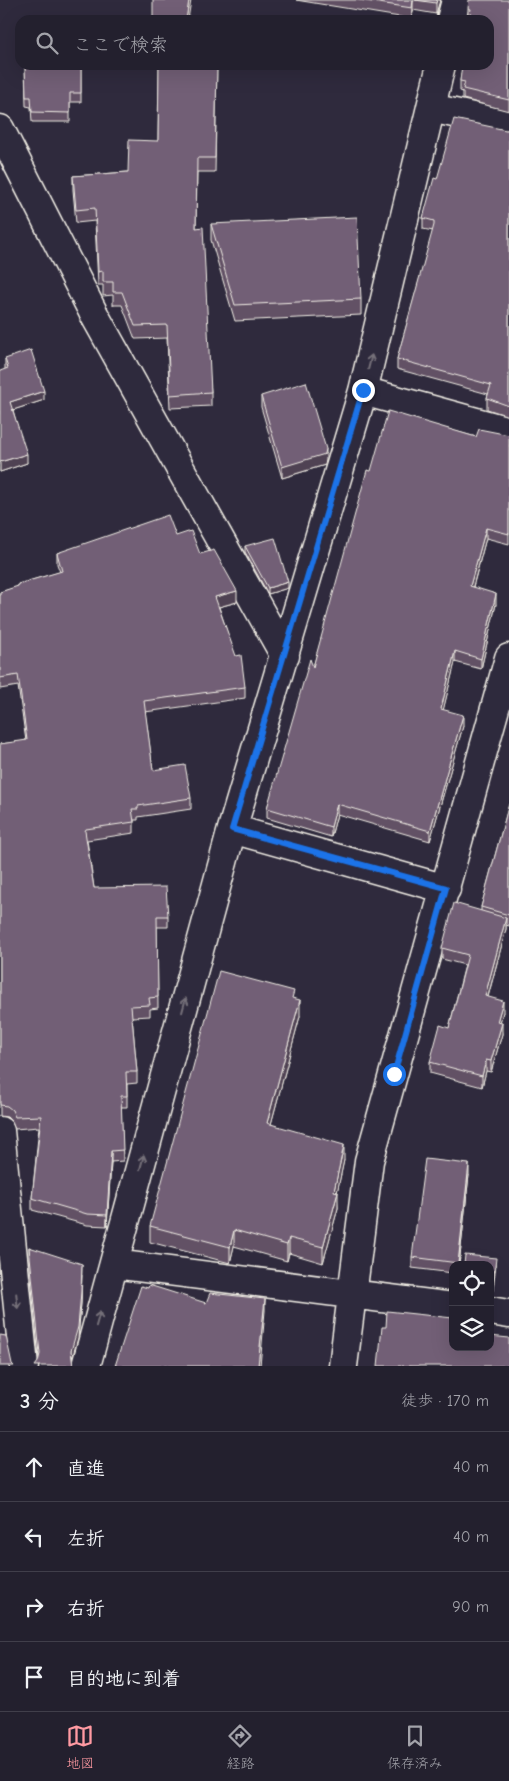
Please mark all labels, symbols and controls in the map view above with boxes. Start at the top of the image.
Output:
search box [15,15,494,70]
icon: search [33,29,61,57]
text: ここで検索 [73,34,168,56]
one-way arrow [366,354,375,370]
route end [352,379,375,402]
one-way arrow [180,998,189,1014]
route start [383,1063,406,1086]
one-way arrow [137,1155,147,1171]
map controls [449,1261,494,1351]
button: locate [449,1261,494,1306]
one-way arrow [13,1293,22,1309]
button: layers [449,1306,494,1351]
one-way arrow [94,1311,104,1327]
text: 3 分 [20,1389,59,1413]
text: 徒歩 · 170 m [401,1392,489,1410]
icon: ahead [20,1453,48,1481]
text: 直進 [67,1458,105,1480]
text: 40 m [453,1458,489,1476]
icon: left [20,1523,48,1551]
text: 左折 [67,1528,105,1550]
text: 40 m [453,1528,489,1546]
icon: right [20,1593,48,1621]
text: 右折 [67,1598,105,1620]
text: 90 m [452,1598,489,1616]
icon: arrive [20,1663,48,1691]
text: 目的地に到着 [67,1668,181,1690]
tab: 地図 [66,1722,94,1772]
tab: 経路 [226,1722,254,1772]
tab: 保存済み [387,1722,443,1772]

